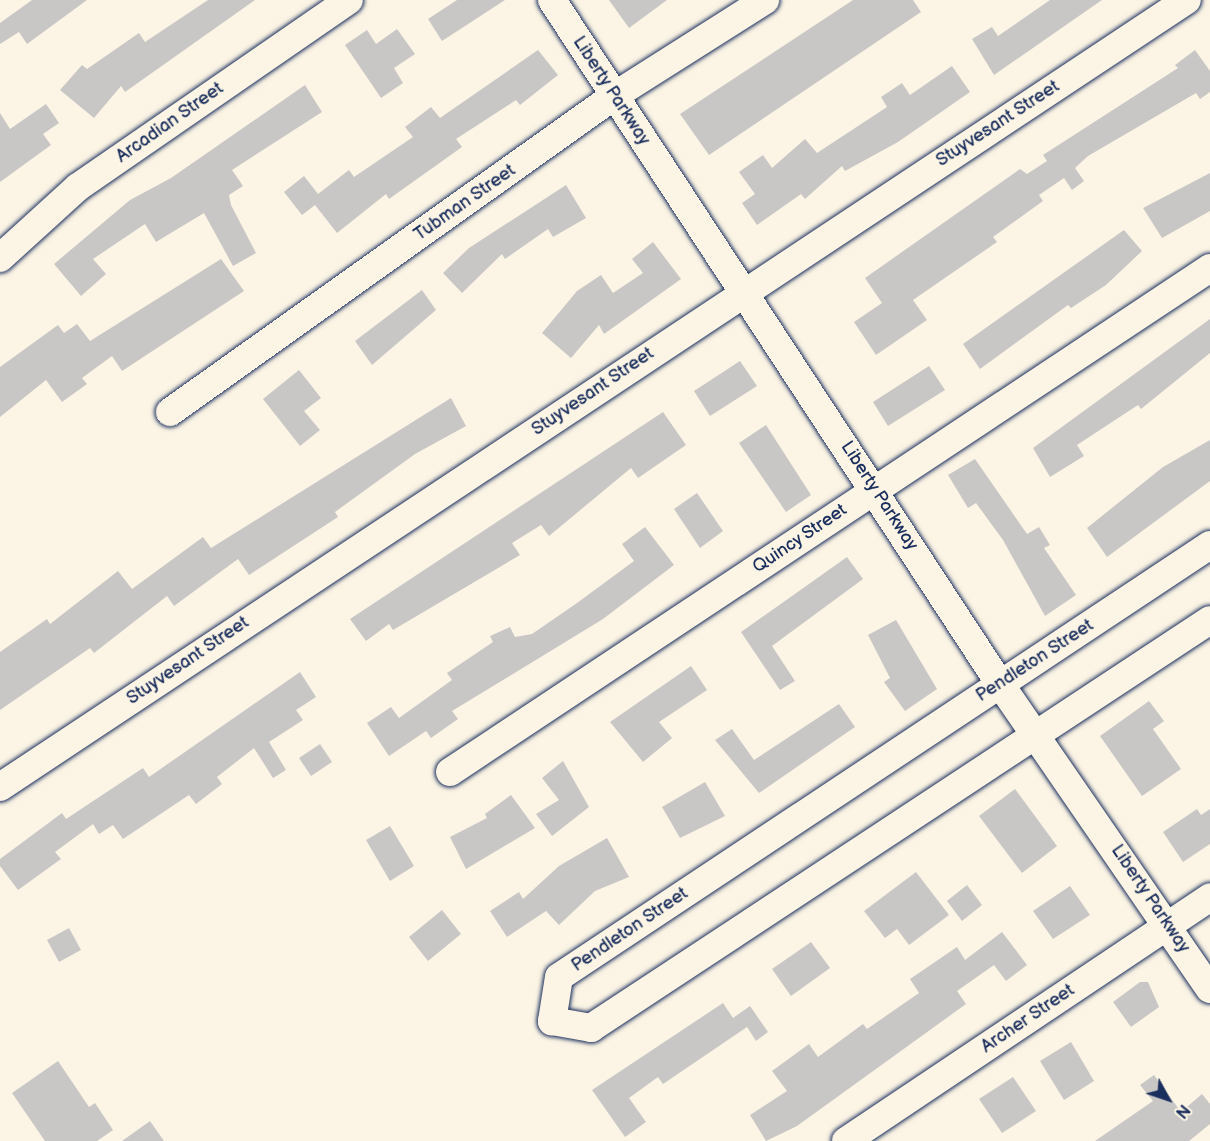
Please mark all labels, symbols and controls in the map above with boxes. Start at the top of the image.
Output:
street label: Liberty Parkway [567,32,655,150]
street label: Stuyvesant Street [932,76,1064,172]
street label: Arcadian Street [112,78,228,168]
street label: Tubman Street [410,160,520,246]
street label: Stuyvesant Street [528,343,658,441]
street label: Liberty Parkway [835,437,923,555]
street label: Quincy Street [748,499,852,579]
street label: Stuyvesant Street [123,612,253,710]
street label: Pendleton Street [972,615,1098,707]
street label: Liberty Parkway [1106,840,1194,958]
street label: Pendleton Street [568,883,692,977]
street label: Archer Street [977,980,1079,1058]
north arrow [1138,1069,1198,1129]
text: N [1171,1100,1193,1122]

